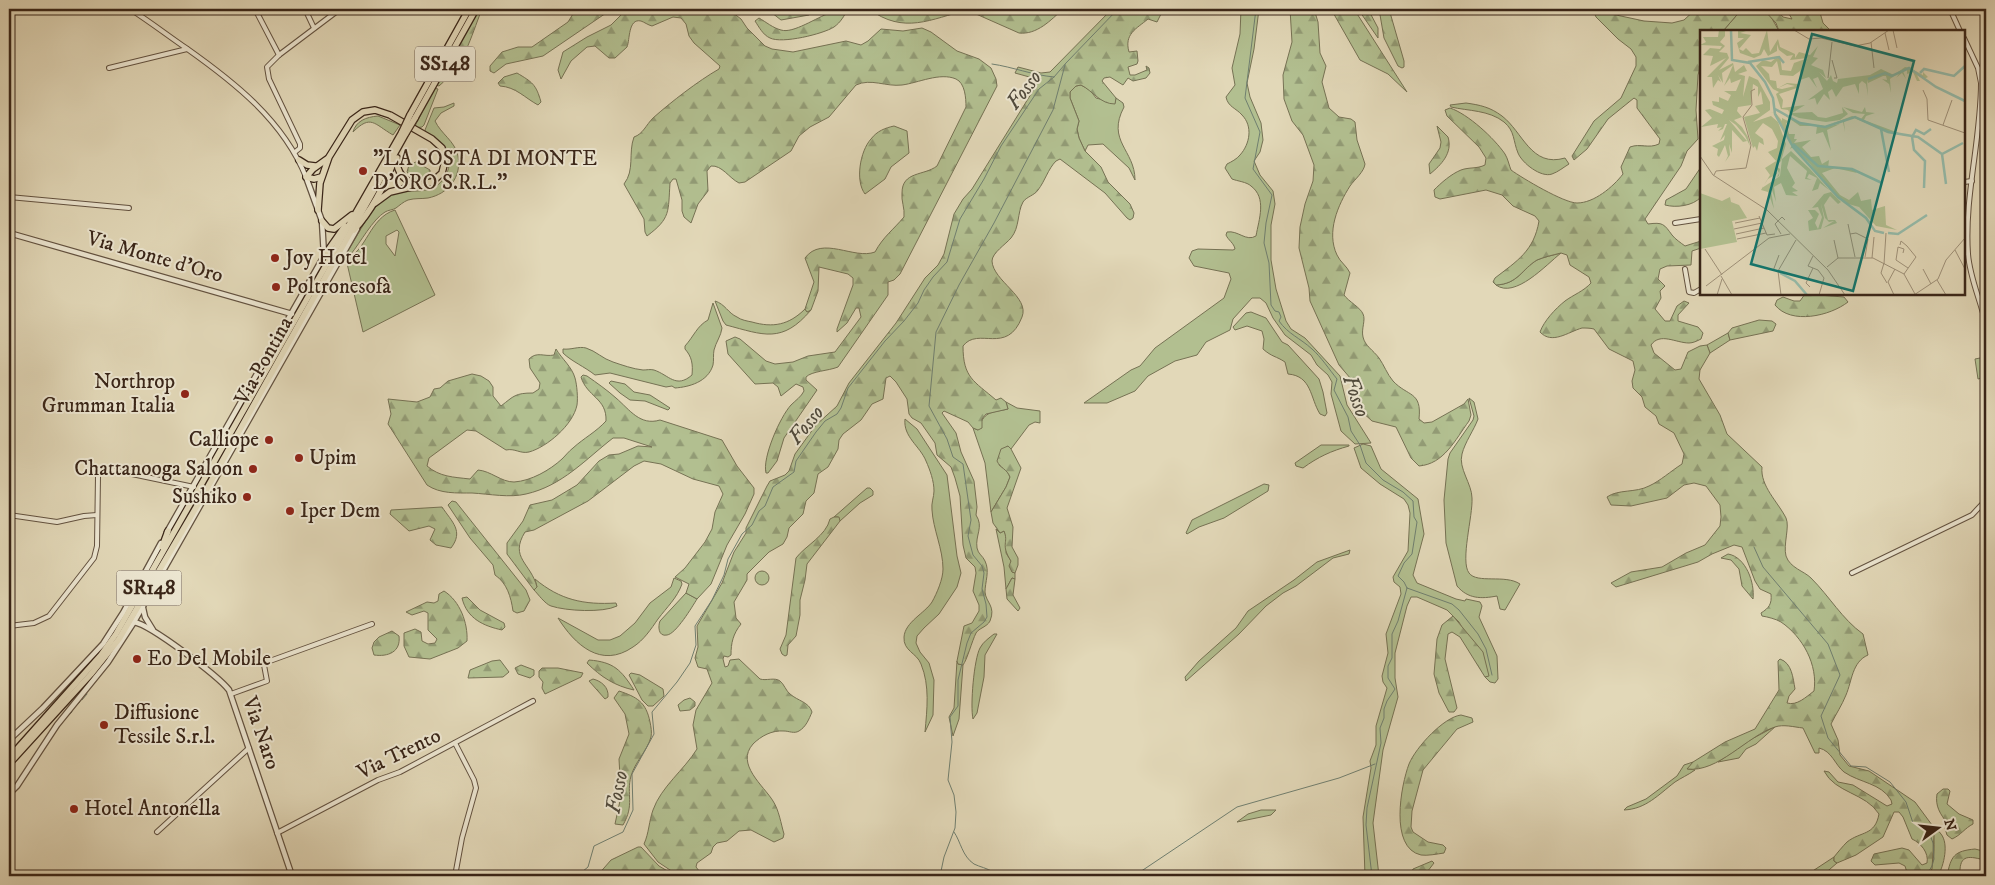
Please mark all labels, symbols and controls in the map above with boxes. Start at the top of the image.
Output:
inset map [1700,30,1965,295]
road number: SS148 [415,46,475,82]
water label: Fosso [1000,65,1048,115]
place label: "LA SOSTA DI MONTE D'ORO S.R.L." [373,146,597,196]
marker: "LA SOSTA DI MONTE D'ORO S.R.L." [357,165,369,177]
street label: Via Monte d'Oro [83,225,226,289]
place label: Joy Hotel [283,245,368,271]
marker: Joy Hotel [269,252,281,264]
place label: Poltronesofà [286,274,391,300]
marker: Poltronesofà [270,281,282,293]
street label: Via Pontina [229,312,299,411]
place label: Northrop Grumman Italia [42,369,175,419]
water label: Fosso [1336,371,1376,421]
marker: Northrop Grumman Italia [179,388,191,400]
water label: Fosso [782,400,830,450]
place label: Calliope [189,427,259,453]
marker: Calliope [263,434,275,446]
place label: Upim [309,445,357,471]
marker: Upim [293,452,305,464]
place label: Chattanooga Saloon [74,456,243,482]
marker: Chattanooga Saloon [247,463,259,475]
place label: Sushiko [172,484,237,510]
marker: Sushiko [241,491,253,503]
place label: Iper Dem [300,498,380,524]
marker: Iper Dem [284,505,296,517]
road number: SR148 [116,570,182,606]
place label: Eo Del Mobile [147,646,271,672]
marker: Eo Del Mobile [131,653,143,665]
street label: Via Naro [236,692,286,773]
place label: Diffusione Tessile S.r.l. [114,700,215,750]
marker: Diffusione Tessile S.r.l. [98,719,110,731]
street label: Via Trento [352,723,445,786]
water label: Fosso [600,768,634,816]
place label: Hotel Antonella [84,796,220,822]
north arrow [1912,802,1962,852]
marker: Hotel Antonella [68,803,80,815]
text: N [1939,817,1960,833]

